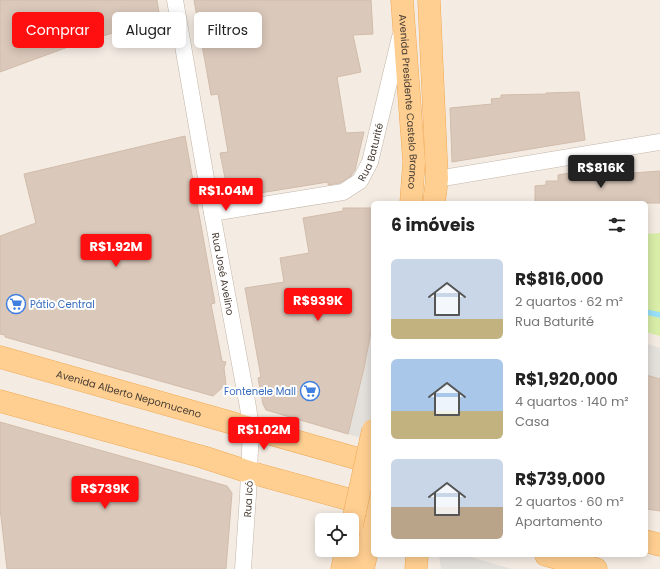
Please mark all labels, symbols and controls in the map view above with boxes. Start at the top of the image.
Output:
chip: Comprar [12,12,104,48]
chip: Alugar [112,12,186,48]
chip: Filtros [194,12,262,48]
street label: Avenida Presidente Castelo Branco [395,14,421,190]
street label: Rua Baturité [354,121,387,184]
pin: R$816K [568,155,634,189]
text: R$816K [577,158,625,177]
pin: R$1.04M [189,178,263,212]
text: R$1.04M [199,181,253,200]
text: 6 imóveis [391,213,475,237]
icon: filters [606,214,628,236]
street label: Rua José Avelino [208,231,238,317]
pin: R$1.92M [79,234,153,268]
text: R$1.92M [90,237,142,256]
text: R$816,000 [515,267,604,291]
icon: home [423,275,471,323]
pin: R$939K [285,288,351,322]
text: R$939K [293,291,343,310]
text: 2 quartos · 62 m² [515,292,623,311]
supermarket icon: Pátio Central [5,293,27,315]
place label: Pátio Central [30,297,95,312]
text: Rua Baturité [515,312,594,331]
street label: Avenida Alberto Nepomuceno [54,366,203,422]
text: R$1,920,000 [515,367,618,391]
icon: home [423,375,471,423]
supermarket icon: Fontenele Mall [299,380,321,402]
place label: Fontenele Mall [224,384,296,399]
text: 4 quartos · 140 m² [515,392,629,411]
text: Casa [515,412,549,431]
pin: R$1.02M [227,417,301,451]
text: R$1.02M [237,420,291,439]
text: R$739,000 [515,467,605,491]
icon: home [423,475,471,523]
pin: R$739K [72,476,138,510]
text: R$739K [81,479,129,498]
street label: Rua Icó [240,480,257,518]
text: 2 quartos · 60 m² [515,492,624,511]
text: Apartamento [515,512,603,531]
map controls [315,513,359,557]
button: locate [315,513,359,557]

